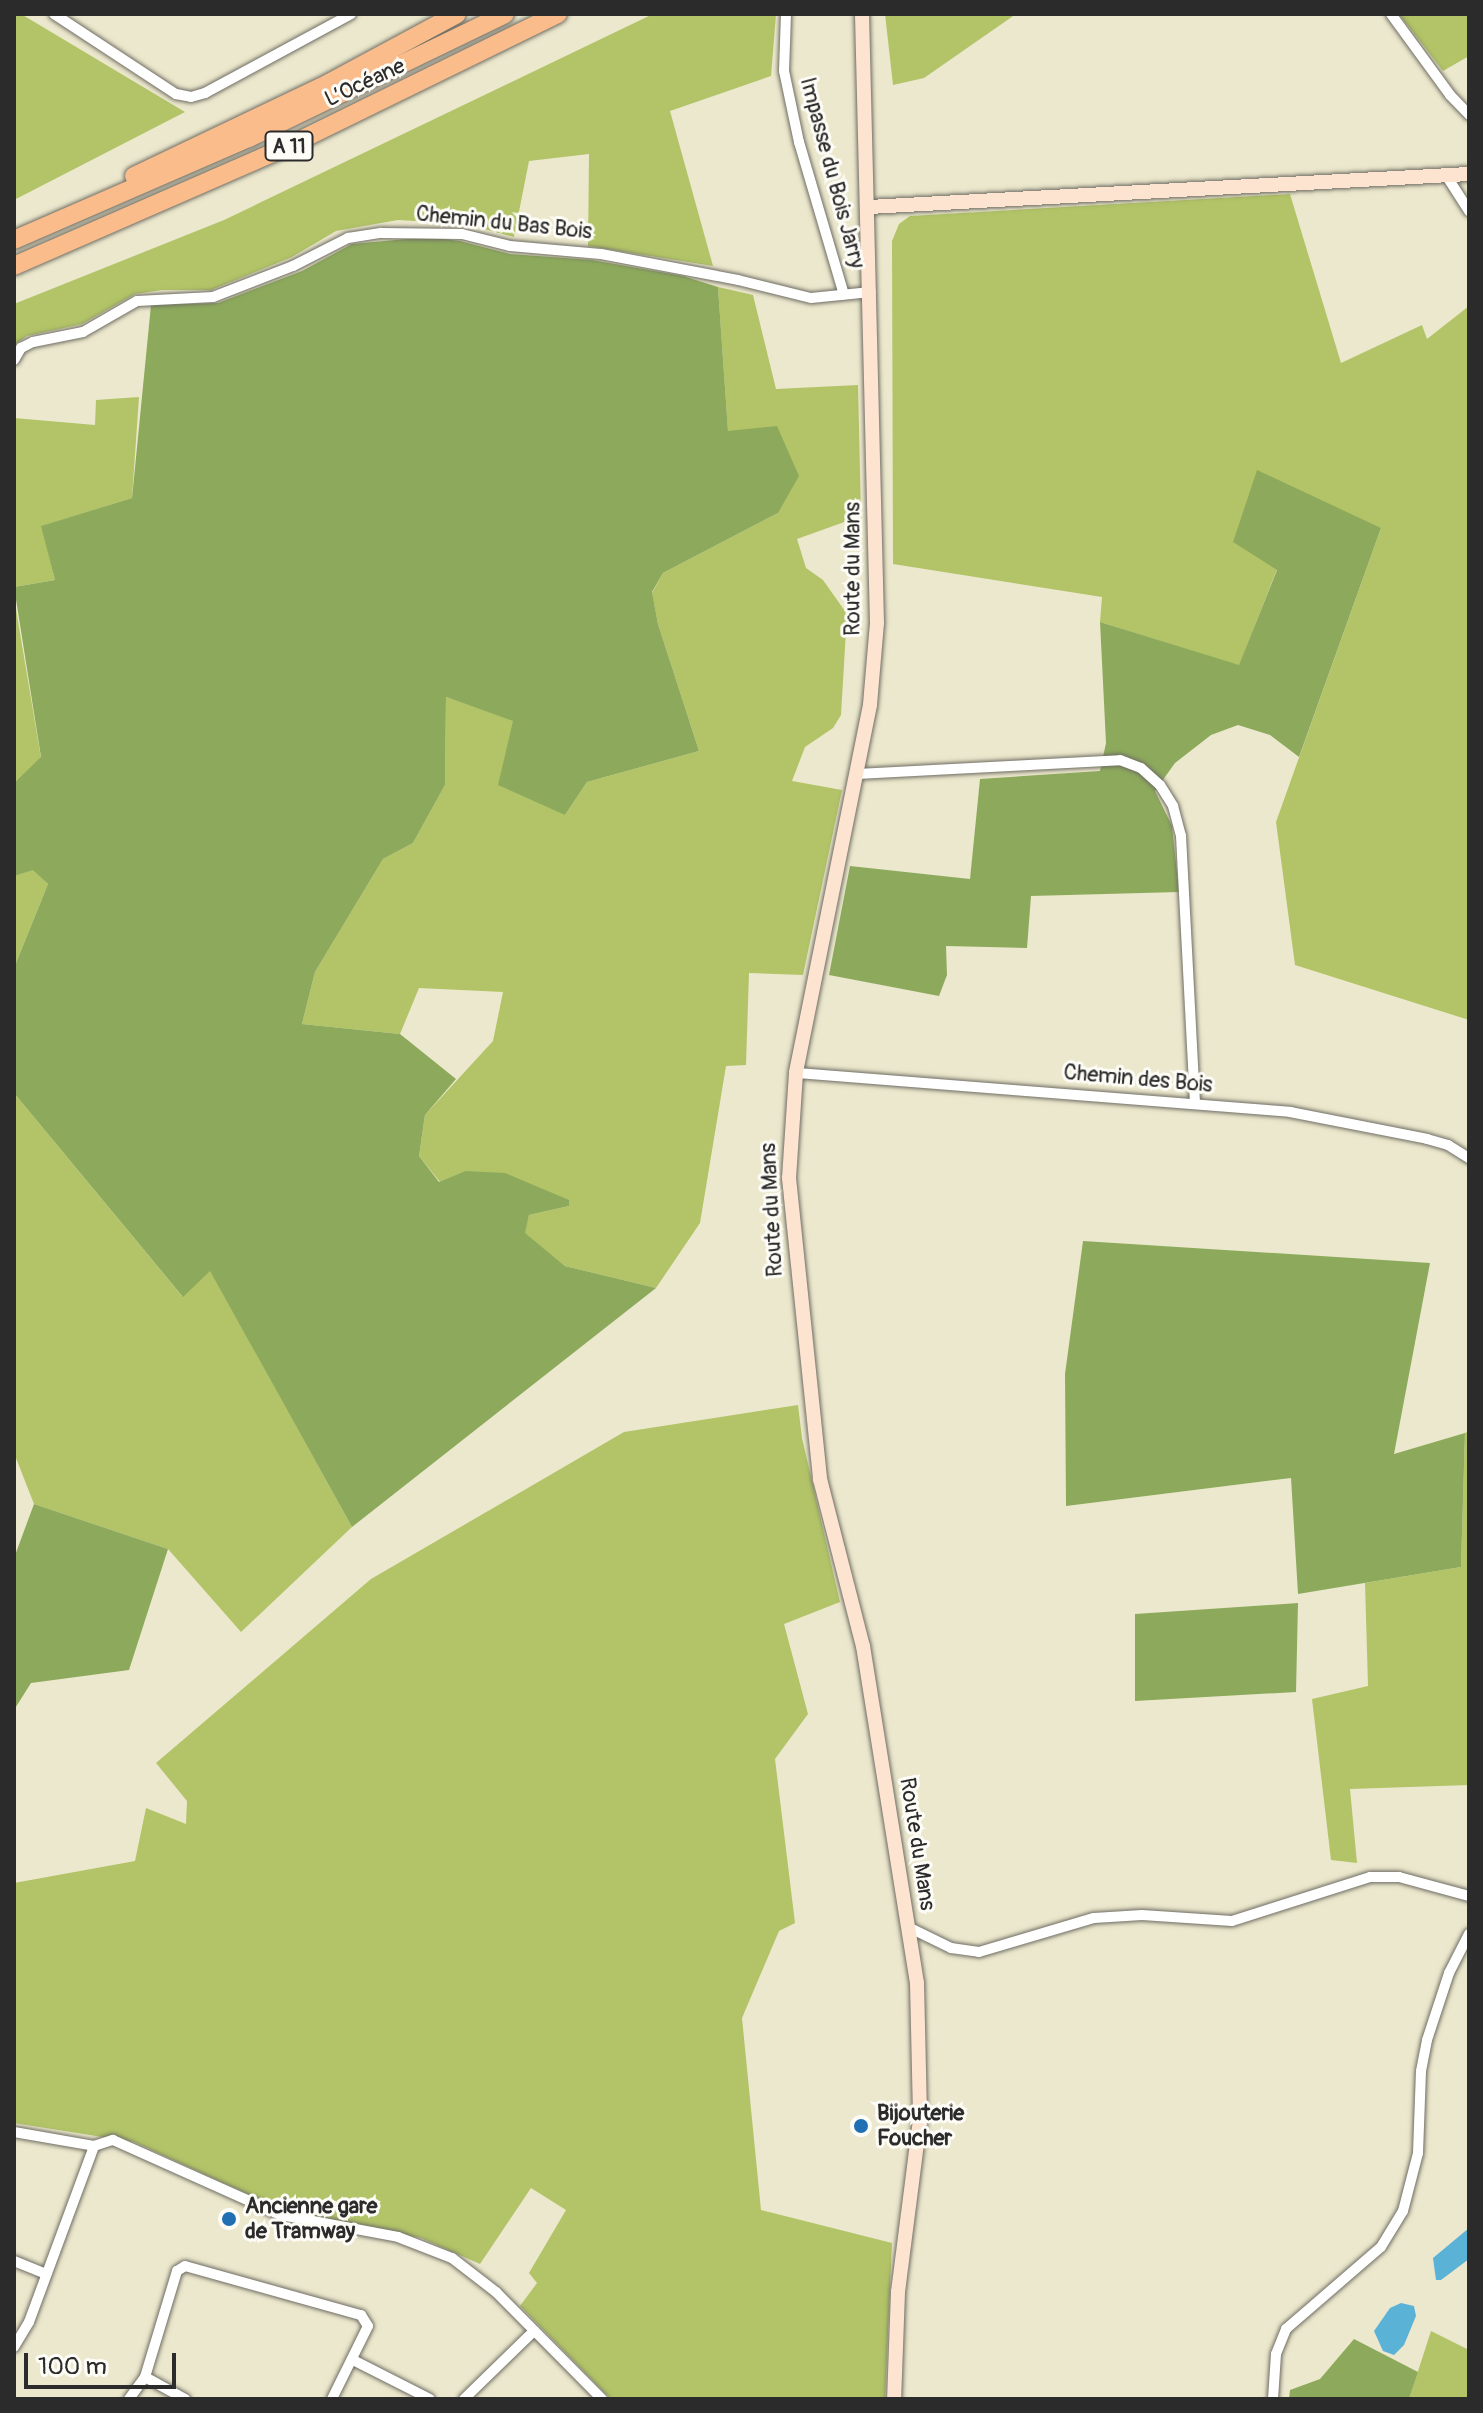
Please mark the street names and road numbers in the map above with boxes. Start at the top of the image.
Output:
street label: L’Océane [321,53,409,113]
street label: Impasse du Bois Jarry [794,74,870,272]
road number: A 11 [263,130,315,162]
street label: Chemin du Bas Bois [415,201,593,245]
street label: Route du Mans [840,502,866,636]
street label: Chemin des Bois [1062,1059,1214,1099]
street label: Route du Mans [755,1142,789,1278]
street label: Route du Mans [893,1776,941,1912]

